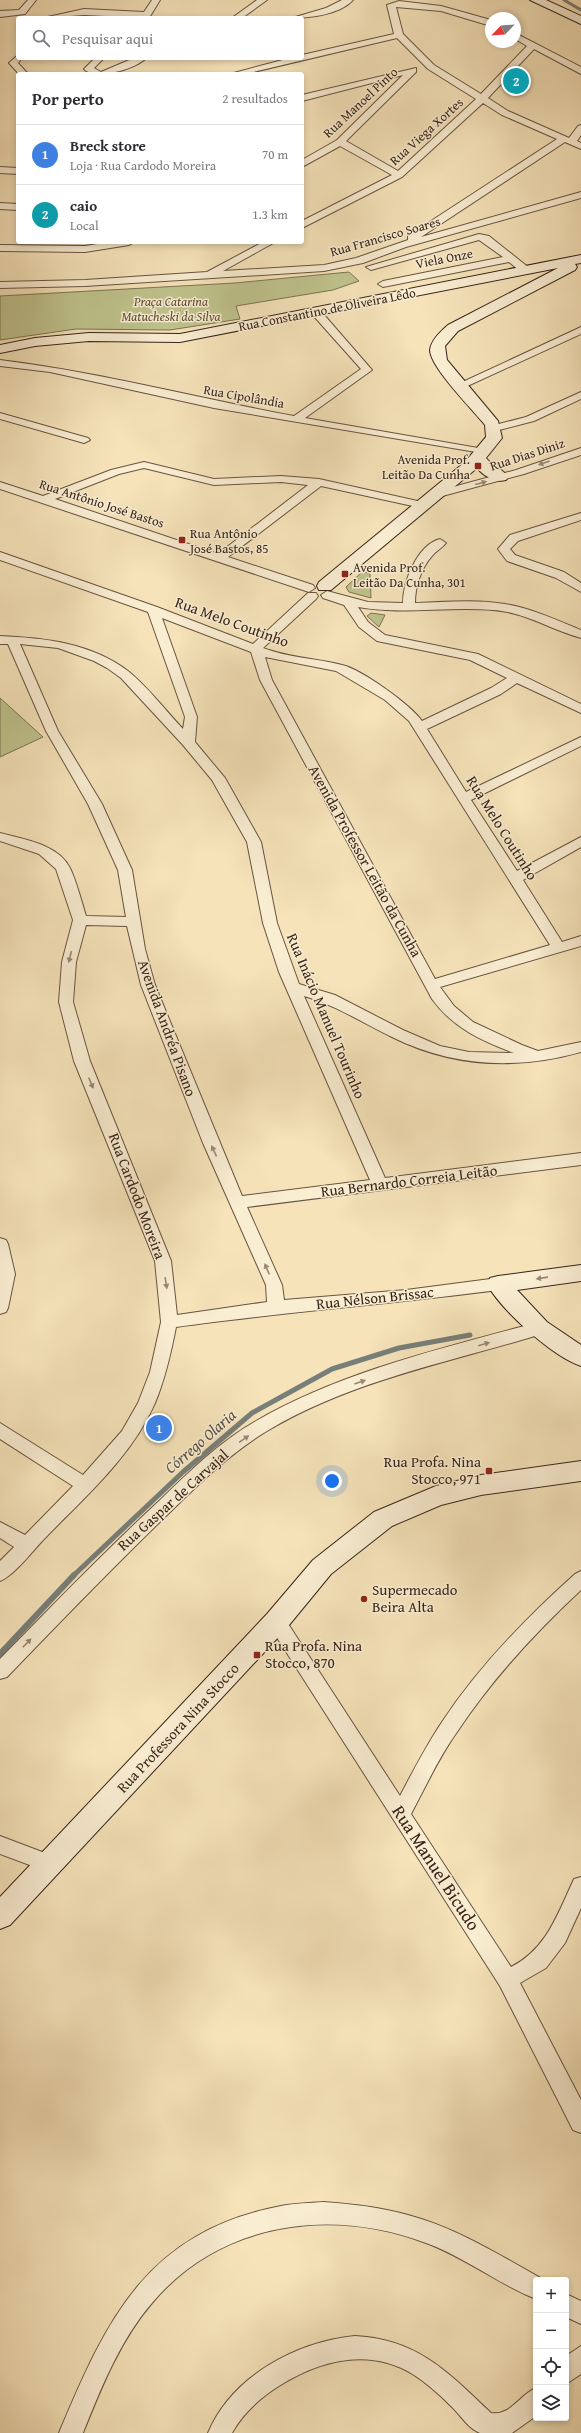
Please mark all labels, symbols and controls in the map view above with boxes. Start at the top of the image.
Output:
north arrow [485,12,521,48]
search box [16,16,304,60]
icon: search [30,27,52,49]
text: Pesquisar aqui [62,28,153,49]
street label: Rua Manoel Pinto [319,62,402,142]
pin: 2 [503,66,529,96]
text: Por perto [32,86,104,111]
text: 2 resultados [222,89,288,108]
street label: Rua Viega Xortes [385,93,467,170]
text: Breck store [70,135,146,156]
text: 1 [42,145,48,164]
text: 70 m [262,145,288,164]
text: Loja · Rua Cardodo Moreira [70,156,216,175]
text: caio [70,195,97,216]
text: 2 [42,205,48,224]
text: 1.3 km [252,205,288,224]
street label: Rua Francisco Soares [328,212,443,261]
text: Local [70,216,99,235]
street label: Viela Onze [414,244,474,273]
street label: Rua Constantino de Oliveira Lêdo [237,283,418,336]
park label: Praça Catarina Matucheski da Silva [122,292,220,326]
street label: Rua Cipolândia [202,380,287,413]
street label: Rua Dias Diniz [487,433,567,475]
place label: Avenida Prof. Leitão Da Cunha [382,450,471,484]
marker: Avenida Prof. Leitão Da Cunha [473,461,483,471]
one-way arrow [538,461,550,467]
street label: Rua Antônio José Bastos [37,474,167,533]
one-way arrow [475,480,487,486]
place label: Rua Antônio José Bastos, 85 [188,524,268,558]
marker: Rua Antônio José Bastos, 85 [177,535,187,545]
place label: Avenida Prof. Leitão Da Cunha, 301 [353,558,466,592]
marker: Avenida Prof. Leitão Da Cunha, 301 [340,569,350,579]
street label: Rua Melo Coutinho [172,591,292,652]
street label: Avenida Professor Leitão da Cunha [304,761,427,961]
street label: Rua Melo Coutinho [462,771,543,884]
street label: Rua Inácio Manuel Tourinho [282,930,371,1102]
one-way arrow [67,951,73,964]
street label: Avenida Andréa Pisano [133,957,202,1099]
one-way arrow [89,1077,95,1089]
street label: Rua Cardodo Moreira [104,1130,171,1262]
one-way arrow [211,1145,217,1156]
street label: Rua Bernardo Correia Leitão [320,1159,499,1202]
one-way arrow [264,1264,270,1275]
one-way arrow [536,1275,548,1281]
one-way arrow [163,1277,169,1289]
street label: Rua Nélson Brissac [315,1281,435,1314]
one-way arrow [479,1341,491,1347]
one-way arrow [355,1379,367,1385]
water label: Córrego Olaria [159,1403,241,1479]
pin: 1 [146,1413,172,1443]
one-way arrow [239,1435,249,1443]
street label: Rua Gaspar de Carvajal [112,1444,233,1555]
place label: Rua Profa. Nina Stocco, 971 [384,1451,481,1489]
marker: Rua Profa. Nina Stocco, 971 [484,1466,494,1476]
your location [322,1471,342,1491]
place label: Supermecado Beira Alta [372,1579,458,1617]
marker: Supermecado Beira Alta [359,1594,369,1604]
place label: Rua Profa. Nina Stocco, 870 [265,1635,362,1673]
one-way arrow [22,1638,32,1648]
marker: Rua Profa. Nina Stocco, 870 [252,1650,262,1660]
street label: Rua Professora Nina Stocco [112,1658,244,1797]
street label: Rua Manuel Bicudo [386,1800,487,1936]
map controls [533,2277,569,2421]
button: + [533,2277,569,2313]
button: − [533,2313,569,2349]
button: locate [533,2349,569,2385]
button: layers [533,2385,569,2421]

